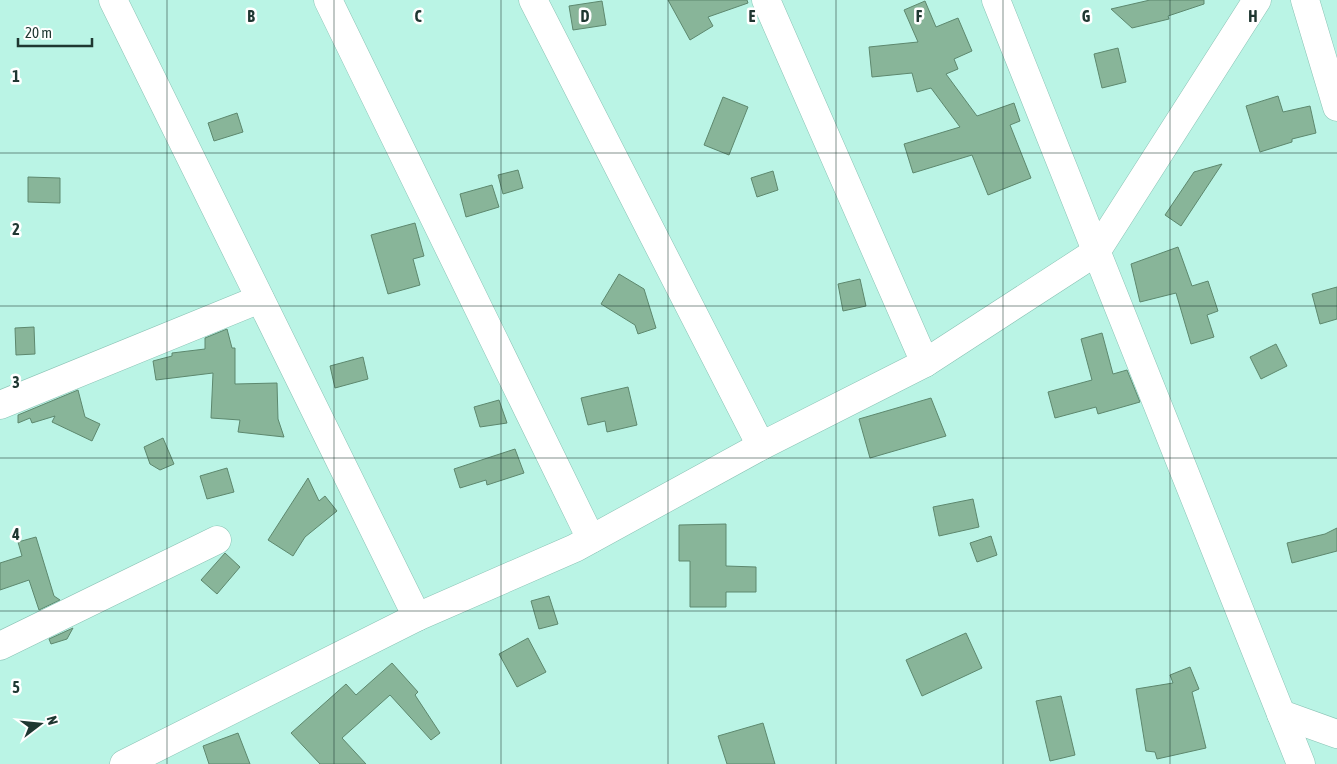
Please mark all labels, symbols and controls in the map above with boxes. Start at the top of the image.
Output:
text: B [247,7,255,25]
text: C [414,7,422,25]
text: D [581,7,590,25]
text: E [749,7,756,25]
text: F [916,7,923,25]
text: G [1082,7,1091,25]
text: H [1248,7,1258,25]
scale bar [18,15,91,47]
text: 20 m [25,24,52,41]
text: 1 [12,67,20,85]
text: 2 [12,220,20,238]
text: 3 [12,373,20,391]
text: 4 [11,525,20,543]
text: 5 [12,678,20,696]
north arrow [15,699,65,749]
text: N [44,714,61,727]

